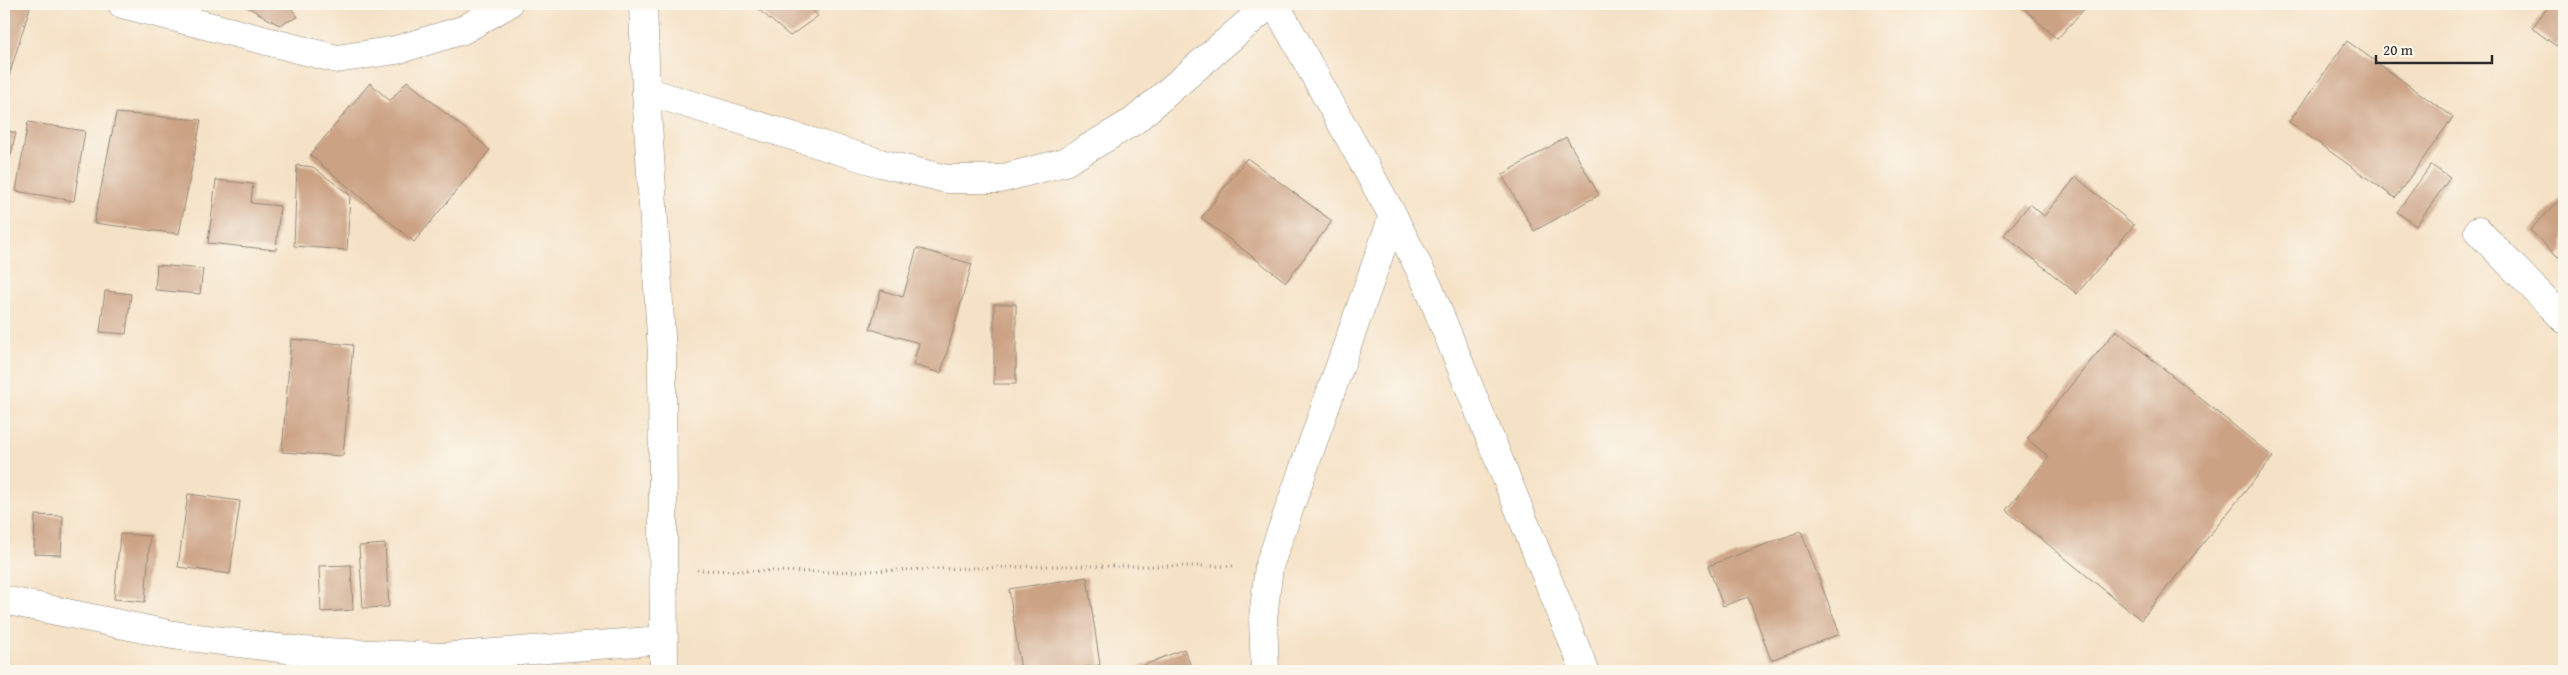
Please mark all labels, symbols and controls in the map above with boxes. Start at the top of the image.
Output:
scale bar [2376,32,2492,64]
text: 20 m [2383,39,2414,60]

